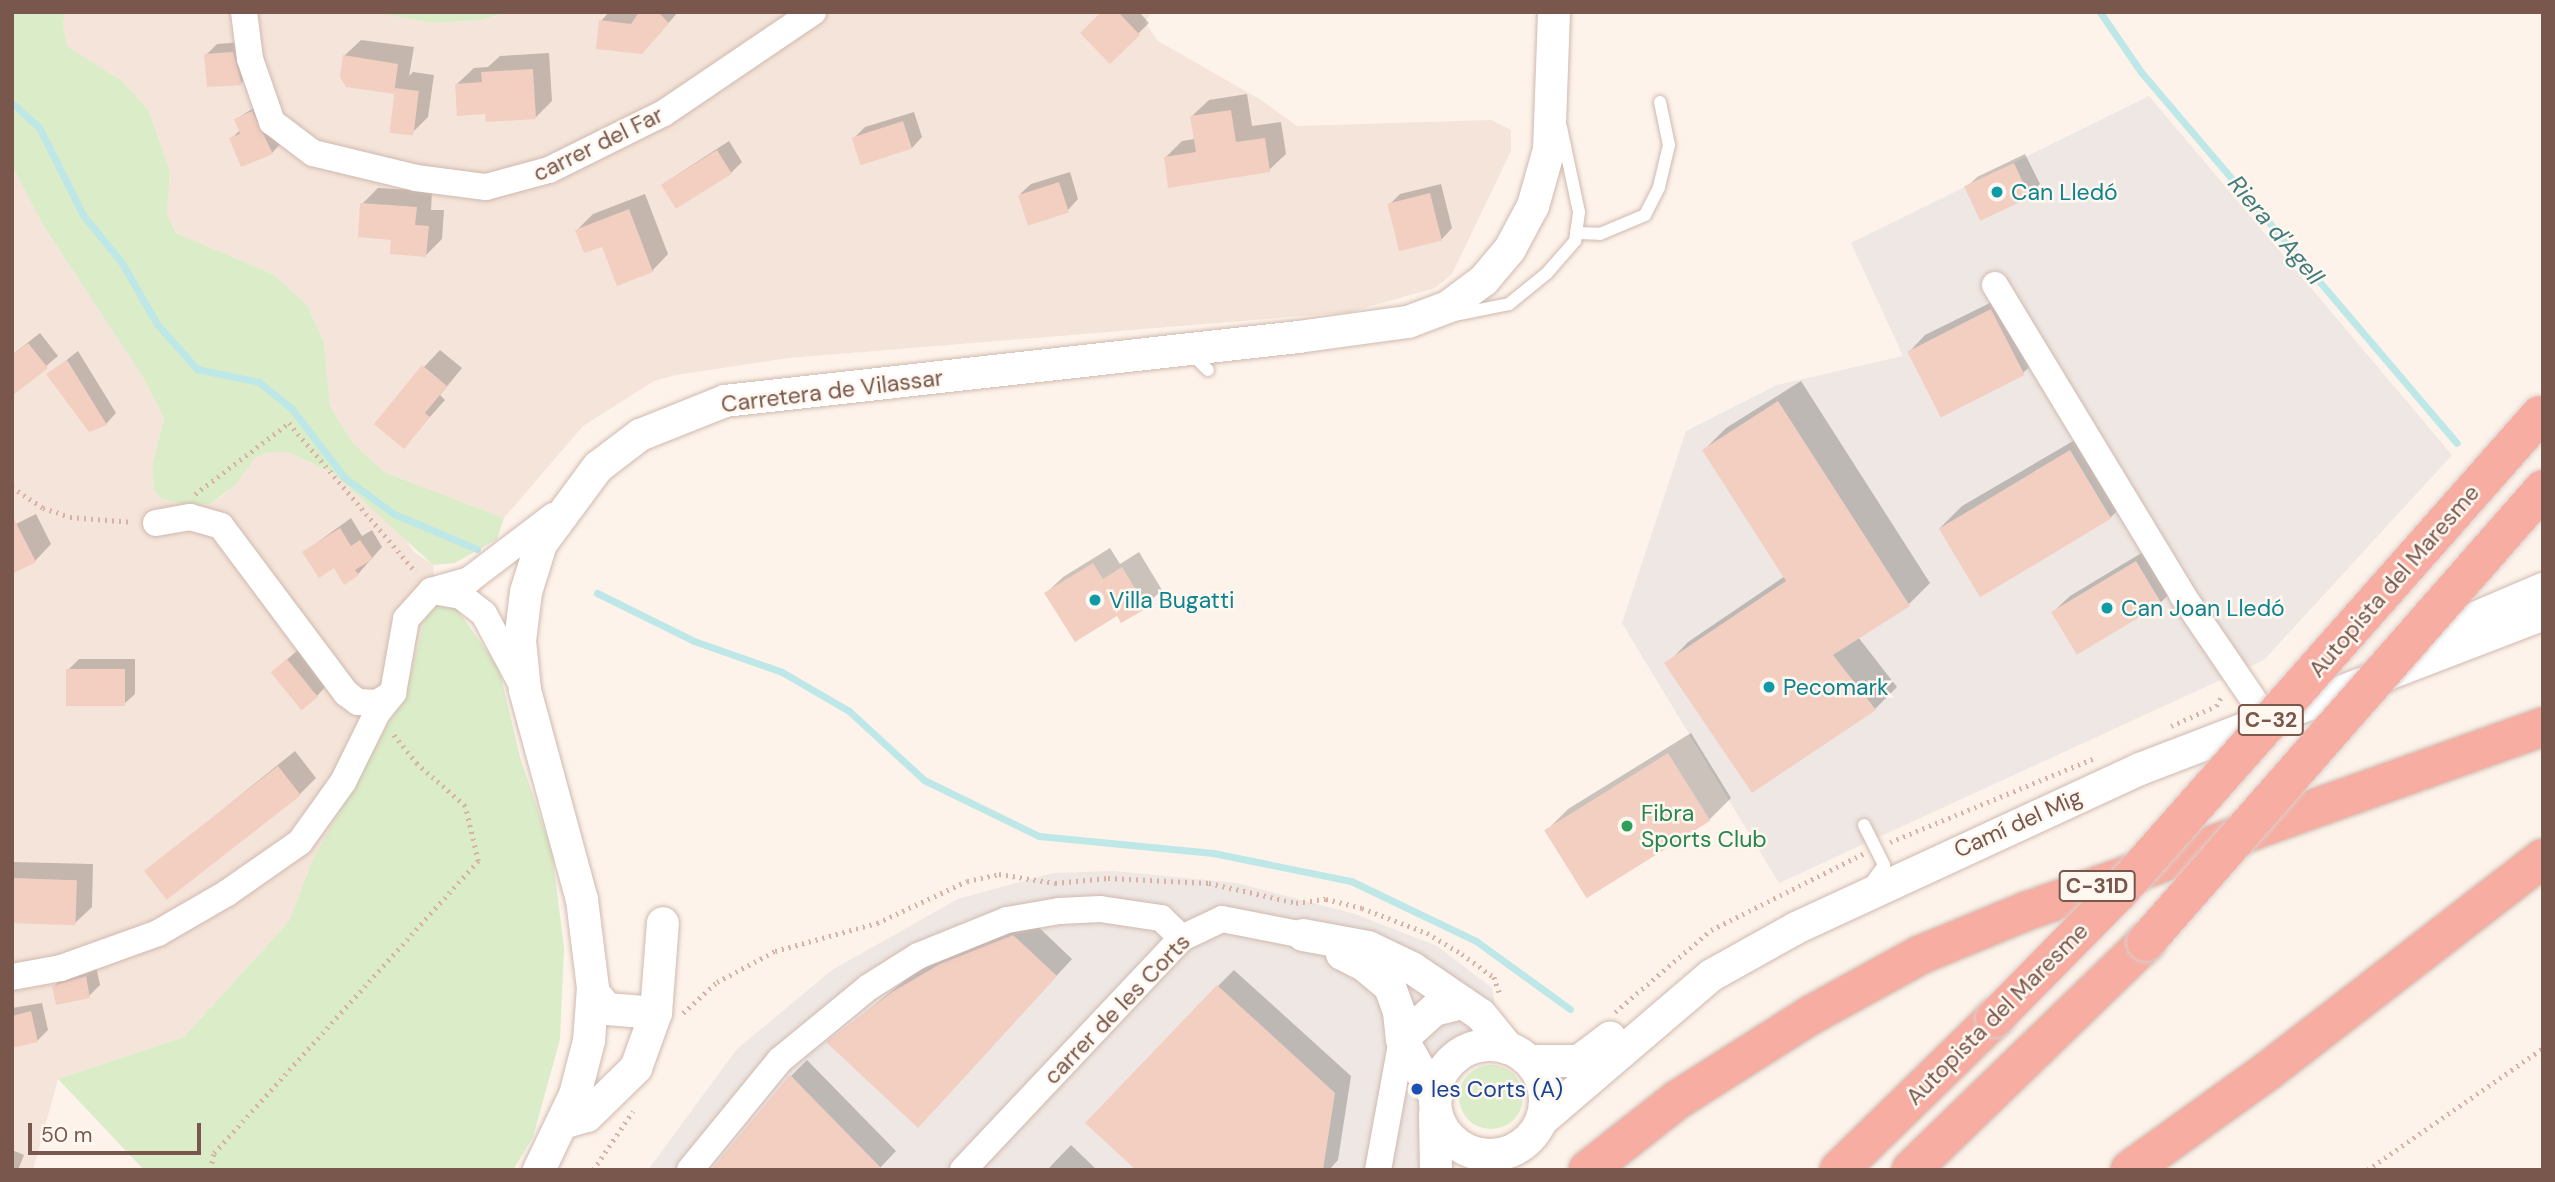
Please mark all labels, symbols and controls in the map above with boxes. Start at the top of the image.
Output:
street label: carrer del Far [528,101,668,187]
water label: Riera d'Agell [2222,170,2330,290]
place label: Can Lledó [2011,178,2118,206]
marker: Can Lledó [1989,184,2005,200]
street label: Carretera de Vilassar [719,364,945,418]
street label: Autopista del Maresme [2303,479,2485,683]
place label: Villa Bugatti [1109,586,1234,614]
marker: Villa Bugatti [1087,592,1103,608]
place label: Can Joan Lledó [2121,594,2285,622]
marker: Can Joan Lledó [2099,600,2115,616]
place label: Pecomark [1783,673,1889,701]
marker: Pecomark [1761,679,1777,695]
road number: C-32 [2238,702,2304,738]
street label: Camí del Mig [1950,782,2086,864]
place label: Fibra Sports Club [1641,799,1767,853]
marker: Fibra Sports Club [1619,818,1635,834]
road number: C-31D [2058,868,2136,903]
street label: Autopista del Maresme [1900,917,2094,1111]
street label: carrer de les Corts [1038,928,1196,1090]
place label: les Corts (A) [1431,1075,1563,1103]
marker: les Corts (A) [1409,1081,1425,1097]
scale bar [32,1108,205,1152]
text: 50 m [41,1121,92,1149]

